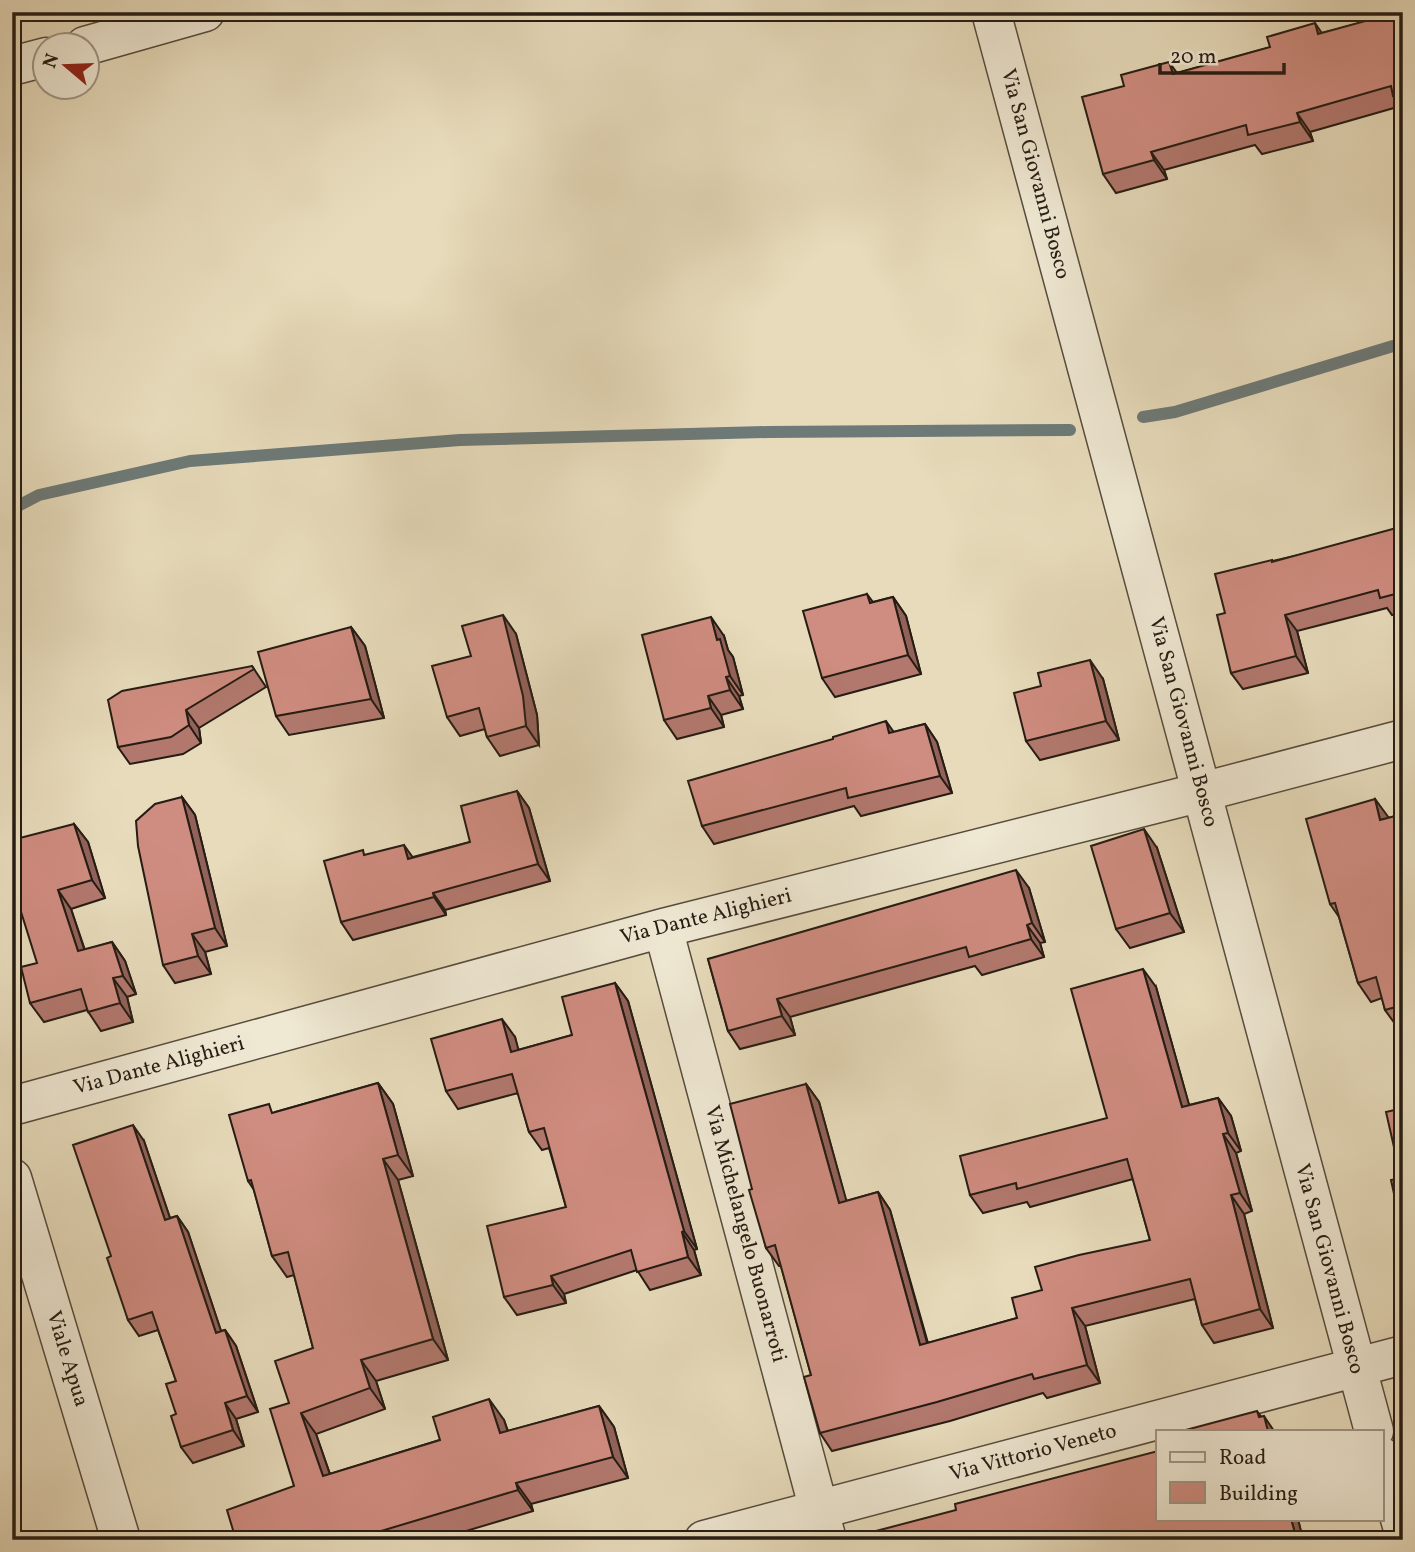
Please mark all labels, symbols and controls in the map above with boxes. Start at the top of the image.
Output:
north arrow [32,32,102,102]
scale bar [1160,32,1284,76]
text: 20 m [1170,43,1216,72]
text: N [37,50,66,72]
street label: Via San Giovanni Bosco [993,66,1077,282]
street label: Via San Giovanni Bosco [1141,614,1225,830]
street label: Via Dante Alighieri [617,882,795,952]
street label: Via Dante Alighieri [70,1029,248,1103]
street label: Via Michelangelo Buonarroti [697,1102,793,1366]
street label: Via San Giovanni Bosco [1287,1161,1371,1377]
street label: Viale Apua [39,1307,95,1411]
street label: Via Vittorio Veneto [946,1417,1120,1489]
legend [1156,1430,1384,1520]
text: Road [1219,1444,1266,1473]
text: Building [1219,1480,1298,1509]

